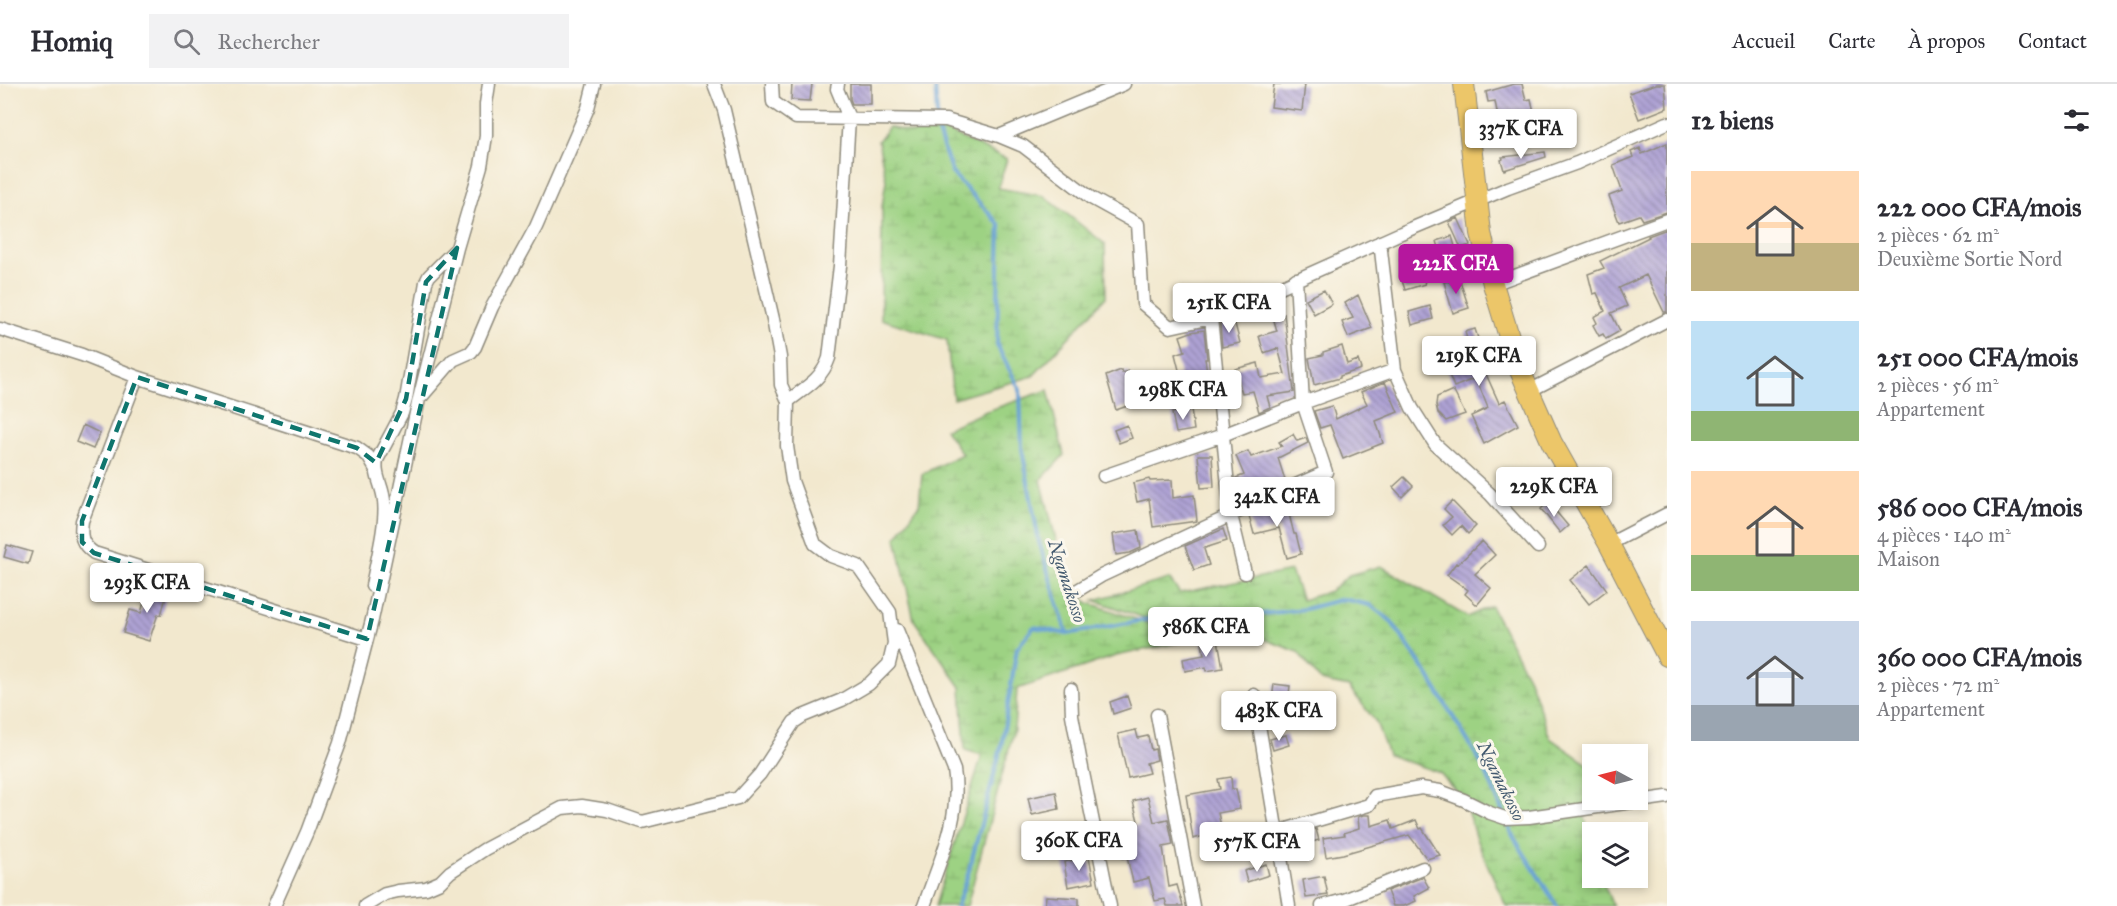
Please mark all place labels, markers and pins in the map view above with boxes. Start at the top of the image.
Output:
pin: 337K CFA [1459,109,1583,160]
pin: 222K CFA [1394,244,1518,295]
pin: 251K CFA [1167,283,1291,334]
pin: 219K CFA [1417,336,1541,387]
pin: 298K CFA [1121,370,1245,421]
pin: 229K CFA [1492,467,1616,518]
pin: 342K CFA [1215,477,1339,528]
pin: 293K CFA [85,563,209,614]
pin: 586K CFA [1144,607,1268,658]
pin: 483K CFA [1217,691,1341,742]
pin: 360K CFA [1017,821,1141,872]
pin: 557K CFA [1195,822,1319,873]

